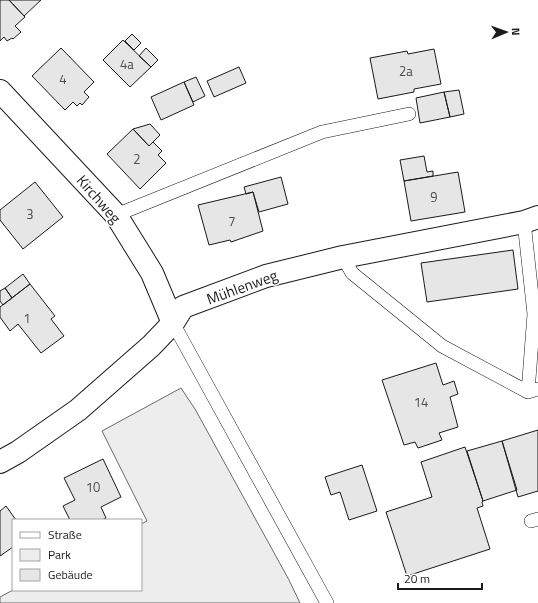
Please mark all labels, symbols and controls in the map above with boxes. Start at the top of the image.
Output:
north arrow [486,12,526,52]
text: N [508,28,524,36]
house number: 4a [120,54,134,74]
house number: 2a [399,61,413,81]
house number: 4 [59,69,67,89]
house number: 2 [133,149,141,169]
street label: Kirchweg [71,170,127,229]
house number: 9 [430,187,438,207]
house number: 3 [26,204,34,224]
house number: 7 [228,211,236,231]
street label: Mühlenweg [203,263,281,311]
house number: 1 [23,308,31,328]
house number: 14 [414,392,428,412]
house number: 10 [86,477,100,497]
legend [12,519,142,591]
text: Straße [48,525,82,544]
text: Park [48,545,71,564]
text: Gebäude [48,565,93,584]
scale bar [398,565,482,591]
text: 20 m [404,569,430,588]

